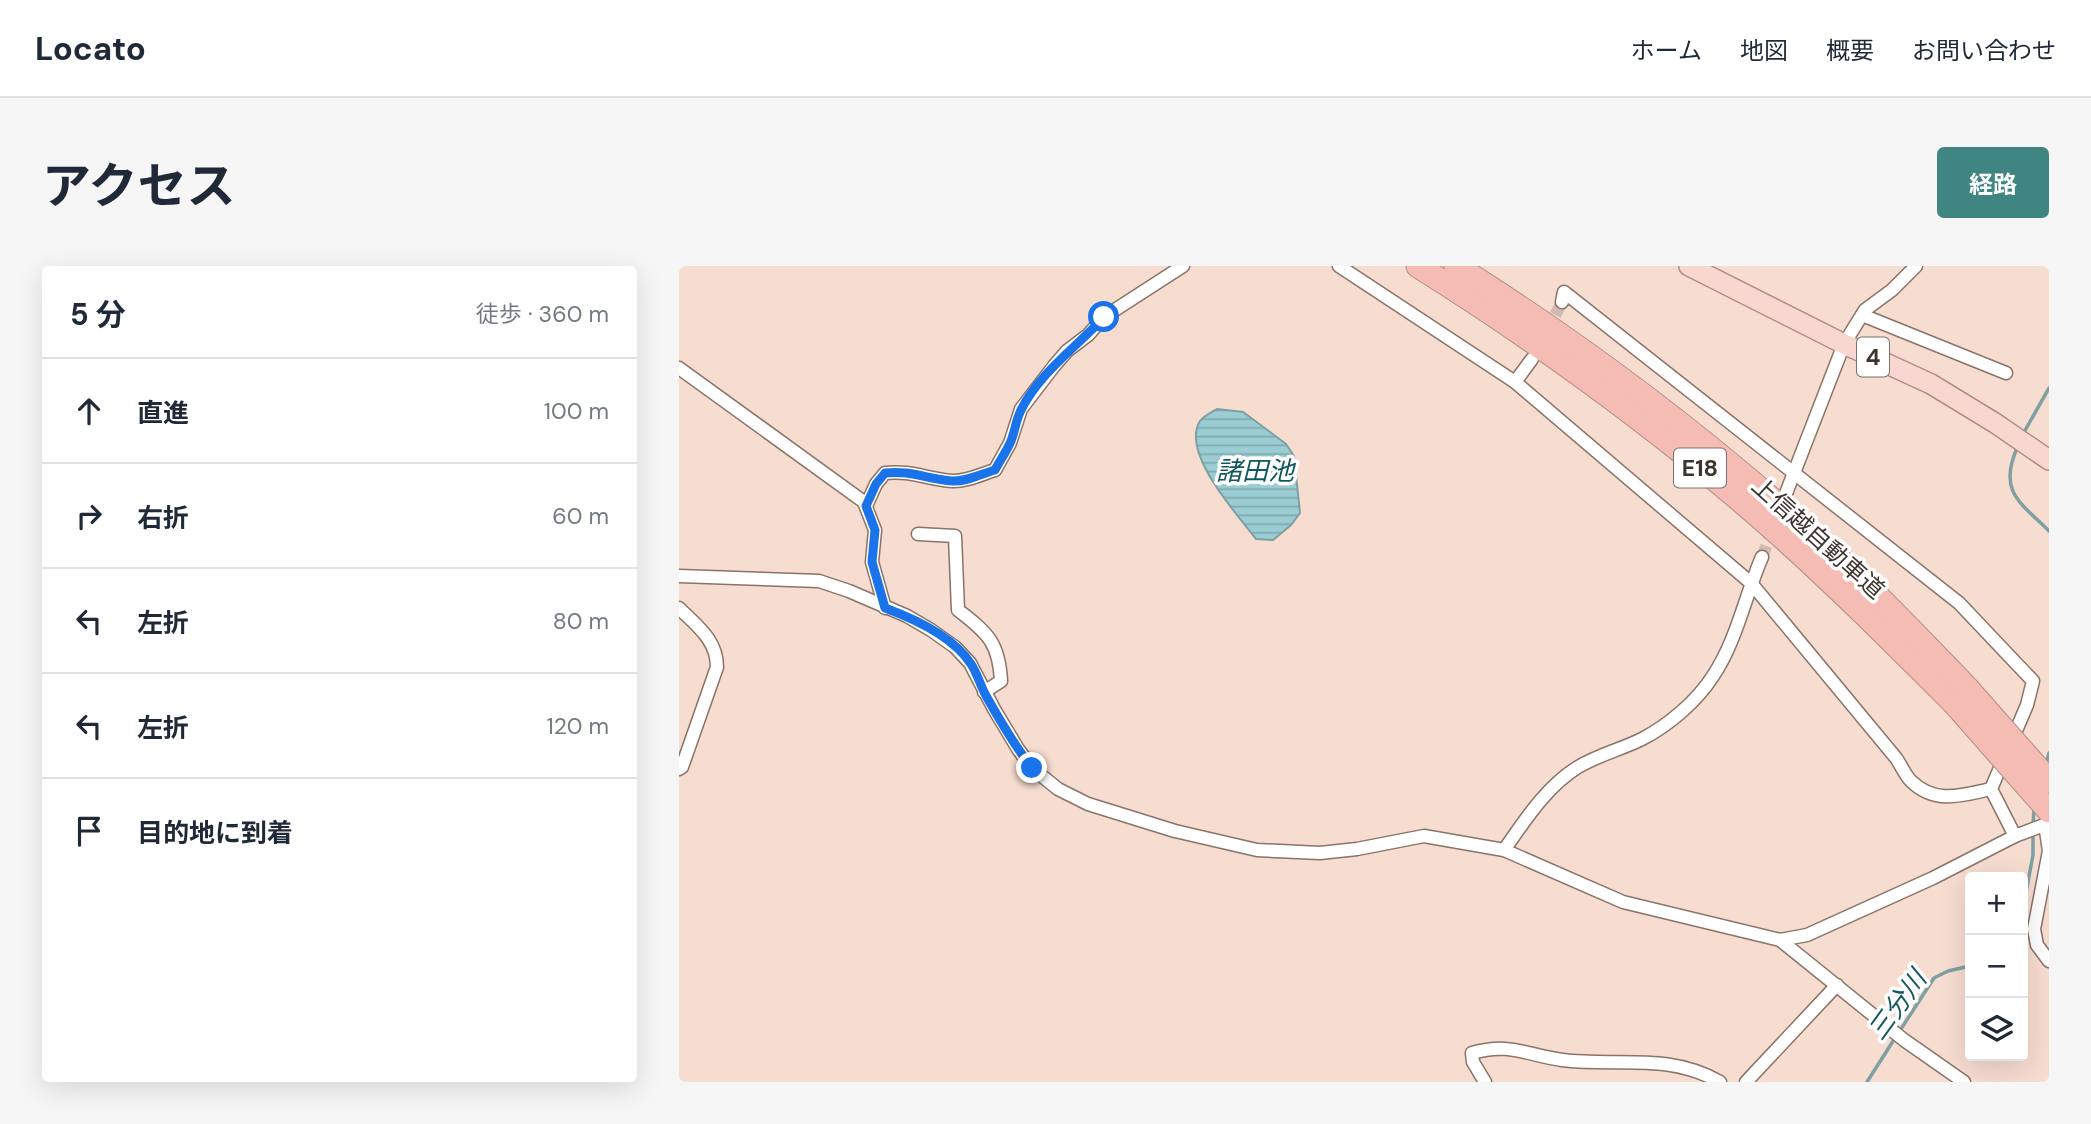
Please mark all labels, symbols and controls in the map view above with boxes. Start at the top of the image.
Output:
text: Locato [35,27,146,70]
text: ホーム [1631,35,1702,66]
text: 地図 [1740,35,1788,66]
text: 概要 [1826,35,1874,66]
text: お問い合わせ [1912,35,2056,66]
button: 経路 [1937,147,2049,218]
text: アクセス [42,154,236,218]
text: 5 分 [70,295,126,334]
text: 徒歩 · 360 m [476,299,609,329]
route start [1088,301,1119,332]
road number: 4 [1857,338,1889,376]
icon: ahead [70,392,108,430]
text: 直進 [137,396,189,430]
text: 100 m [544,396,609,426]
road number: E18 [1674,448,1726,488]
water label: 諸田池 [1216,454,1297,488]
street label: 上信越自動車道 [1746,470,1891,605]
icon: right [70,497,108,535]
text: 右折 [137,501,189,535]
text: 60 m [552,501,609,531]
icon: left [70,602,108,640]
text: 左折 [137,606,189,640]
text: 80 m [553,606,609,636]
icon: left [70,707,108,745]
text: 左折 [137,711,189,745]
text: 120 m [546,711,609,741]
route end [1016,752,1047,783]
icon: arrive [70,812,108,850]
text: 目的地に到着 [137,816,293,850]
map controls [1965,872,2028,1061]
button: + [1965,872,2028,935]
button: − [1965,935,2028,998]
water label: 三分川 [1860,961,1935,1047]
button: layers [1965,998,2028,1061]

